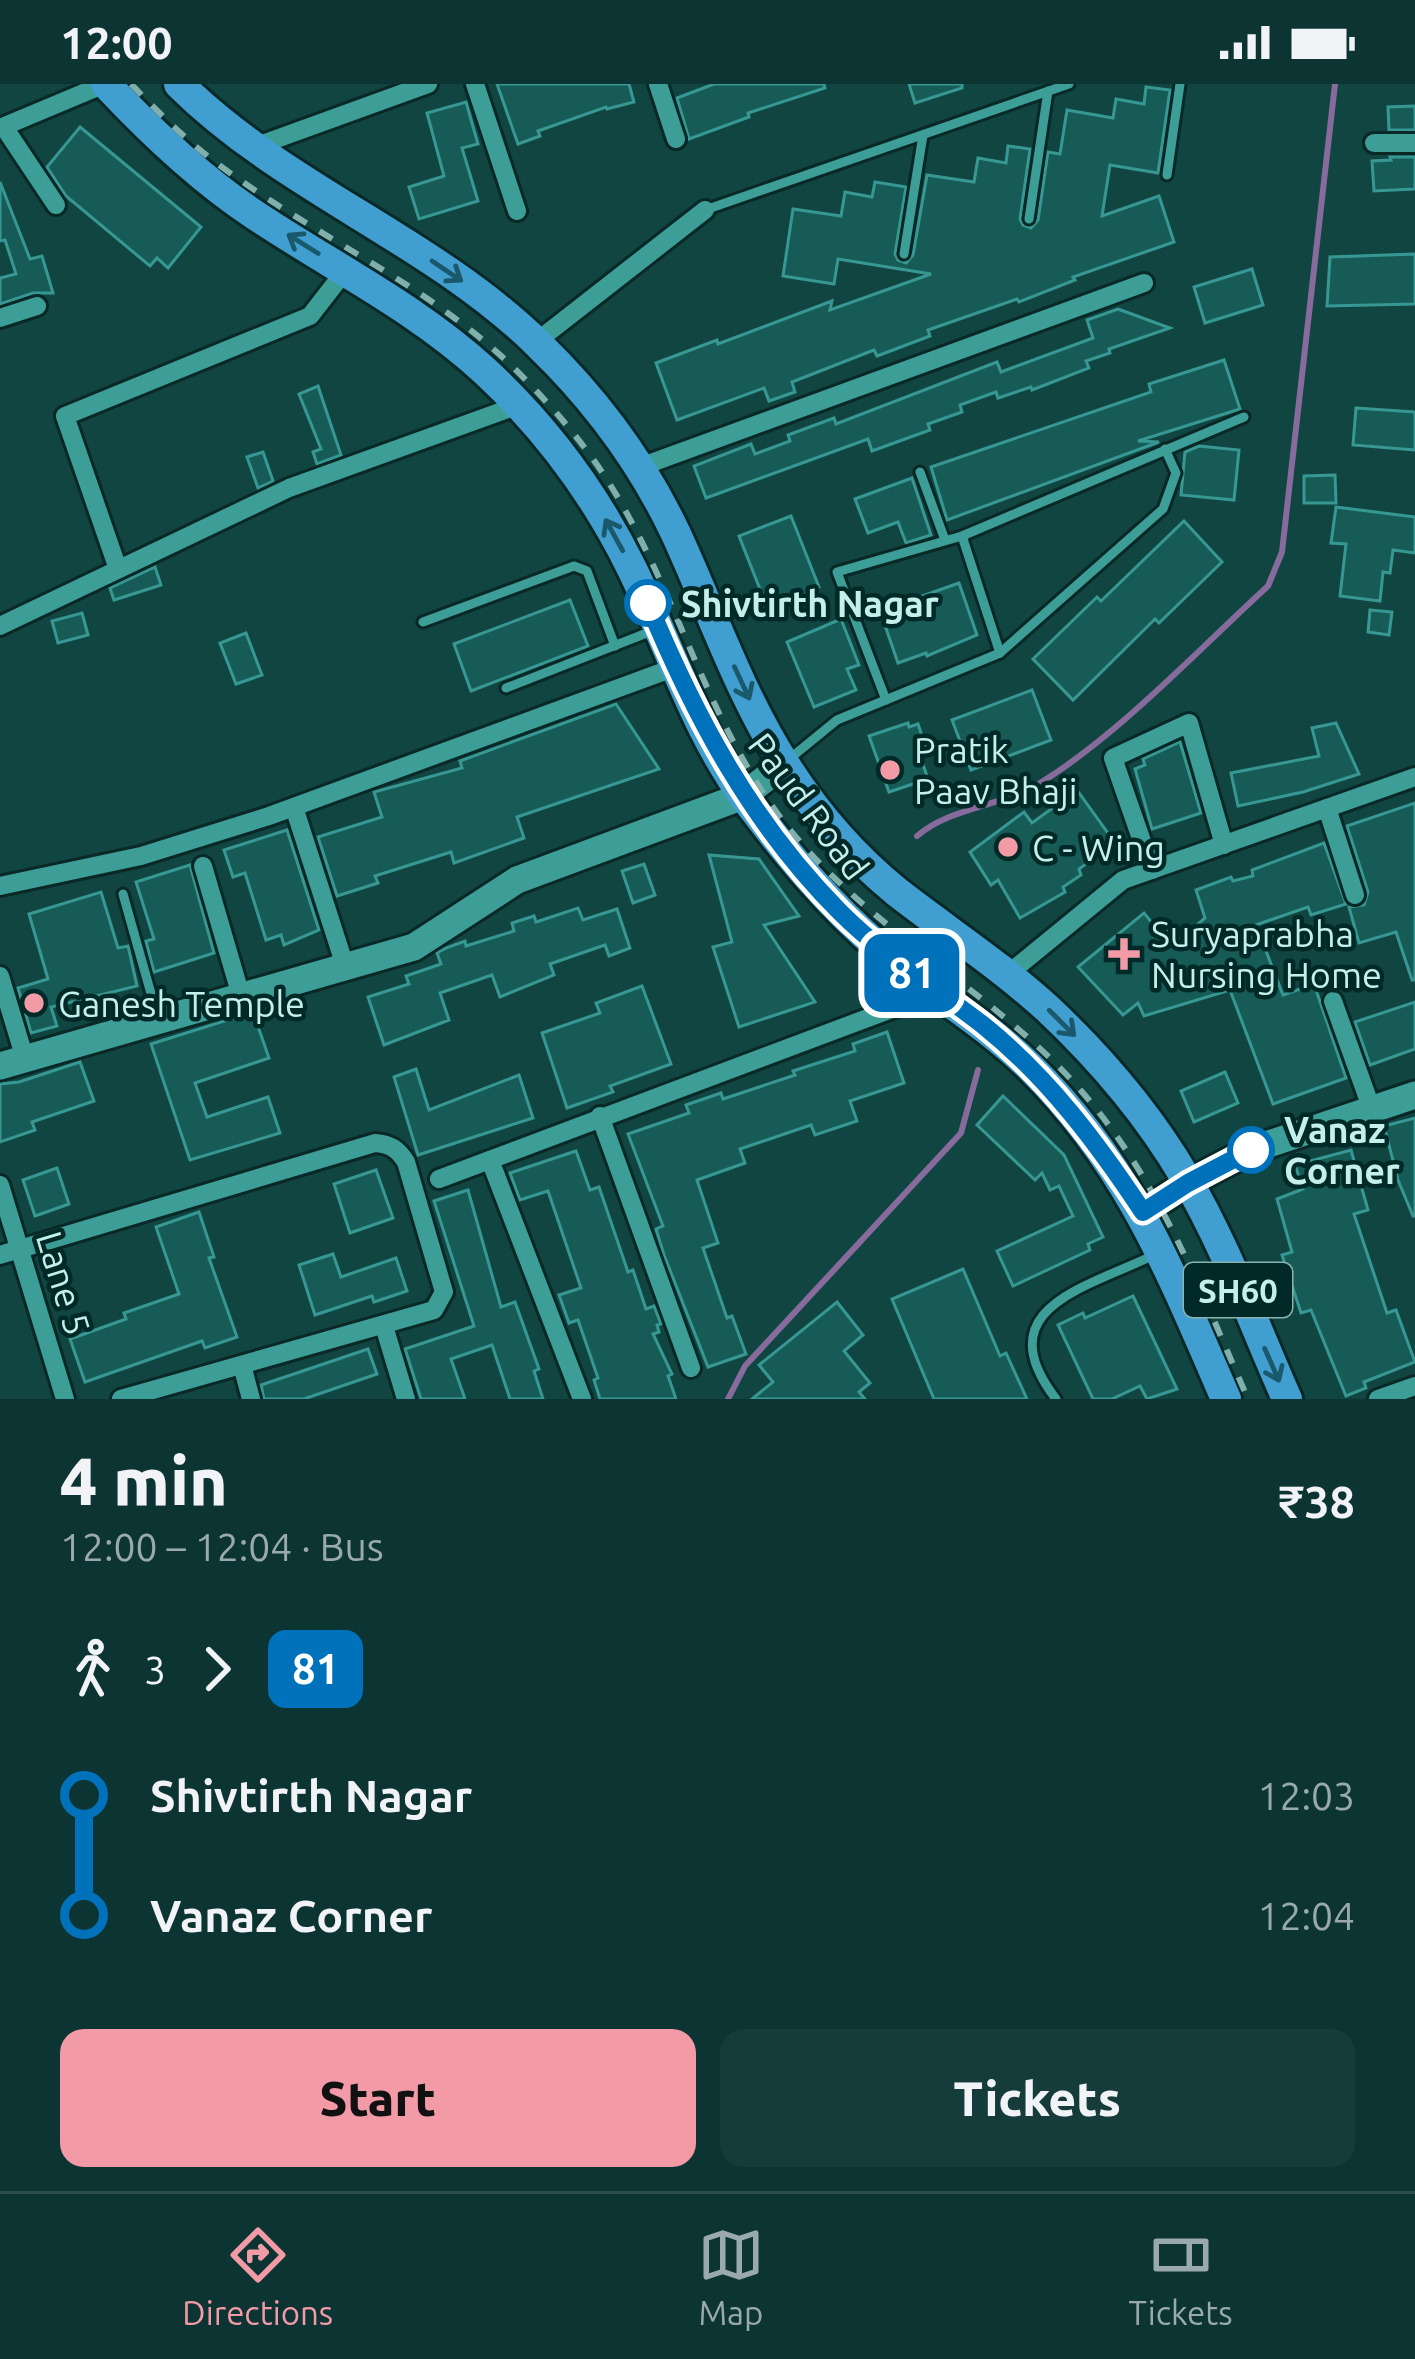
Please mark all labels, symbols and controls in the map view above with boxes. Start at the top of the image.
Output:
text: 12:00 [60,17,173,68]
one-way arrow [286,232,320,256]
one-way arrow [429,258,463,283]
one-way arrow [602,518,625,553]
marker: Shivtirth Nagar [626,581,670,625]
place label: Shivtirth Nagar [681,583,939,624]
one-way arrow [732,664,754,700]
street label: Paud Road [741,725,877,887]
place label: Pratik Paav Bhaji [914,729,1077,811]
marker: Pratik Paav Bhaji [877,757,903,783]
place label: C - Wing [1032,827,1165,868]
marker: C - Wing [995,834,1021,860]
place label: Suryaprabha Nursing Home [1151,913,1382,995]
line badge: 81 [858,934,966,1012]
marker: Suryaprabha Nursing Home [1108,938,1140,970]
text: 81 [888,949,936,996]
place label: Ganesh Temple [58,983,305,1024]
marker: Ganesh Temple [21,990,47,1016]
one-way arrow [1047,1009,1076,1037]
place label: Vanaz Corner [1284,1109,1400,1191]
marker: Vanaz Corner [1229,1128,1273,1172]
street label: Lane 5 [29,1226,99,1340]
road number: SH60 [1184,1263,1292,1317]
one-way arrow [1262,1346,1284,1382]
text: 4 min [60,1443,228,1517]
text: ₹38 [1279,1476,1355,1527]
text: 12:00 – 12:04 · Bus [60,1525,384,1568]
icon: walk [60,1636,126,1702]
icon: forward [184,1636,250,1702]
text: 81 [292,1645,339,1692]
text: 3 [144,1648,166,1691]
text: Shivtirth Nagar [150,1770,472,1821]
text: 12:03 [1257,1774,1355,1817]
text: Vanaz Corner [150,1890,433,1941]
text: 12:04 [1257,1894,1355,1937]
button: Start [60,2029,696,2167]
button: Tickets [720,2029,1355,2167]
tab: Directions [182,2222,333,2331]
tab: Map [698,2222,764,2331]
tab: Tickets [1129,2222,1233,2331]

